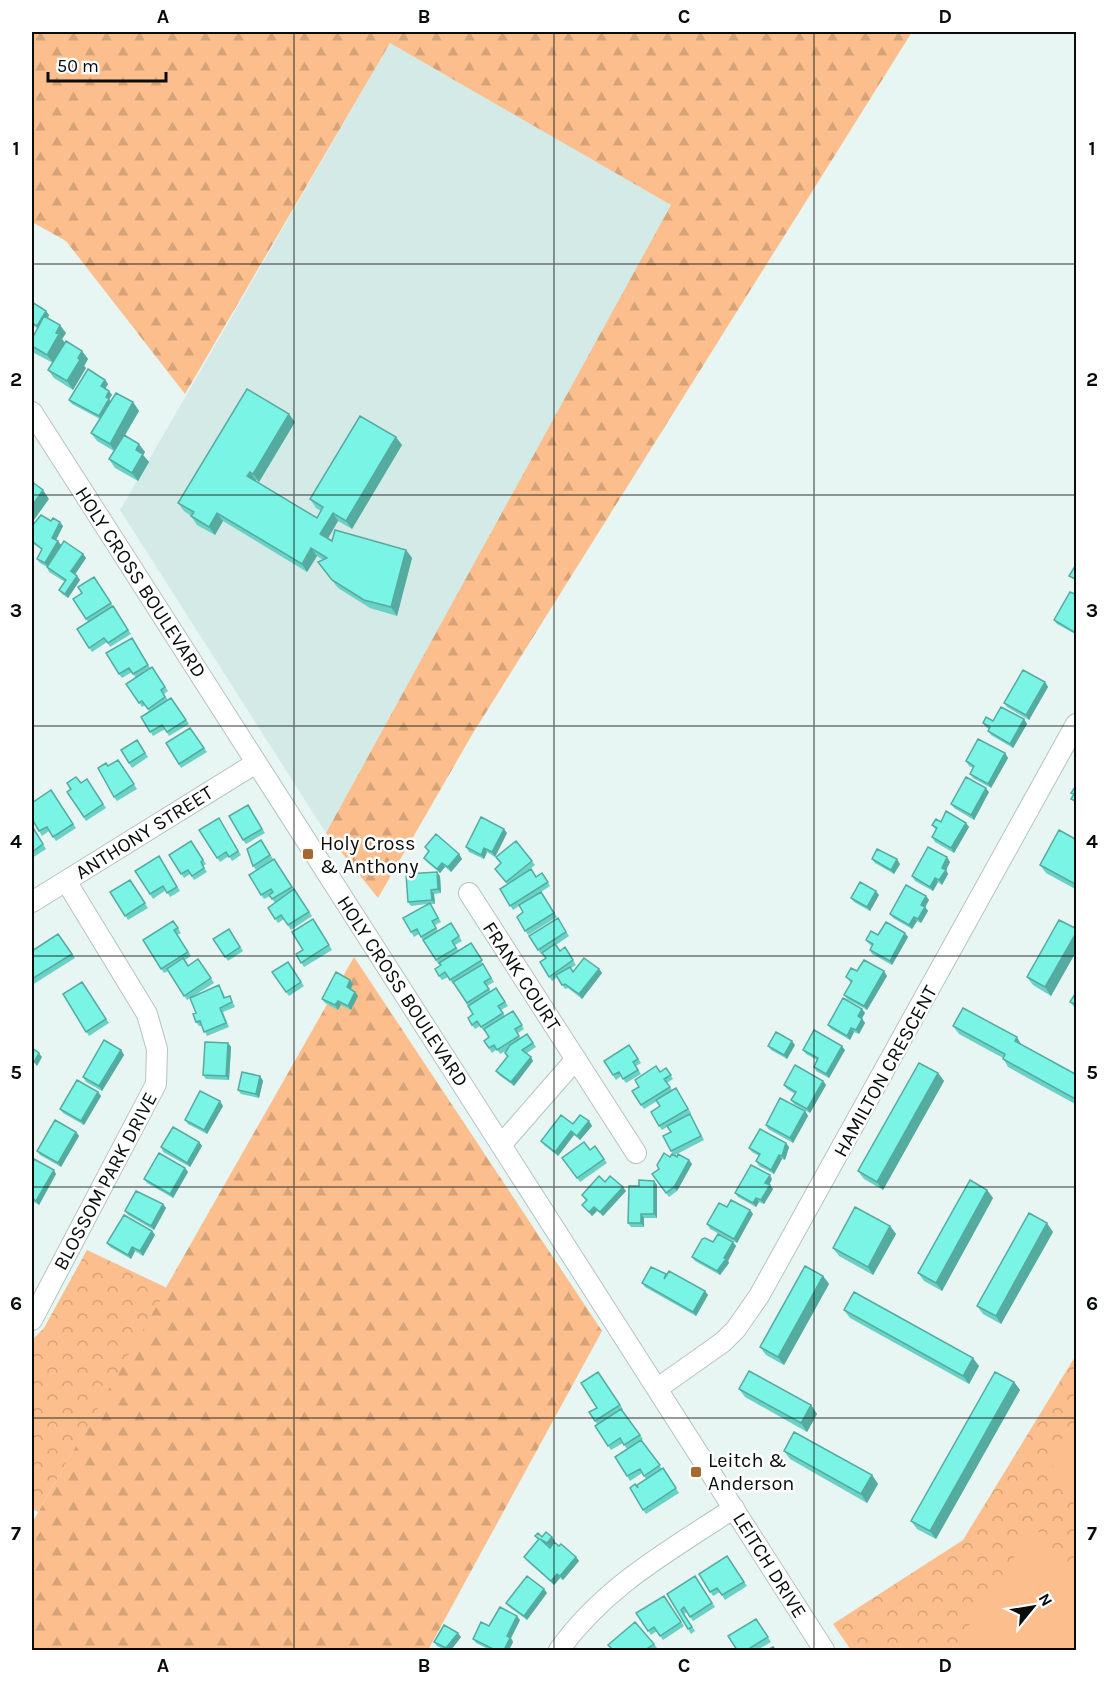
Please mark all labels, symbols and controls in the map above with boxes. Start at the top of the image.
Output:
text: A [157,5,170,28]
text: B [418,5,430,28]
text: C [678,5,690,28]
text: D [938,5,952,28]
scale bar [48,45,166,83]
text: 50 m [57,55,99,77]
text: 1 [12,137,20,160]
text: 1 [1088,137,1096,160]
text: 2 [10,368,22,391]
text: 2 [1086,368,1098,391]
street label: HOLY CROSS BOULEVARD [70,483,211,682]
text: 3 [10,599,22,622]
text: 3 [1086,599,1098,622]
street label: ANTHONY STREET [71,781,217,884]
text: 4 [10,830,22,853]
text: 4 [1086,830,1098,853]
place label: Holy Cross & Anthony [320,832,419,878]
marker: Holy Cross & Anthony [301,847,315,861]
street label: HOLY CROSS BOULEVARD [332,892,473,1091]
street label: FRANK COURT [478,917,565,1035]
street label: HAMILTON CRESCENT [829,982,942,1161]
text: 5 [10,1061,22,1084]
text: 5 [1086,1061,1098,1084]
street label: BLOSSOM PARK DRIVE [49,1088,162,1274]
text: 6 [10,1292,22,1315]
text: 6 [1086,1292,1098,1315]
place label: Leitch & Anderson [708,1449,794,1495]
marker: Leitch & Anderson [689,1465,703,1479]
street label: LEITCH DRIVE [728,1508,811,1622]
text: 7 [11,1522,21,1545]
text: 7 [1087,1522,1097,1545]
north arrow [1003,1577,1063,1637]
text: N [1034,1590,1057,1609]
text: A [157,1654,170,1677]
text: B [418,1654,430,1677]
text: C [678,1654,690,1677]
text: D [938,1654,952,1677]

